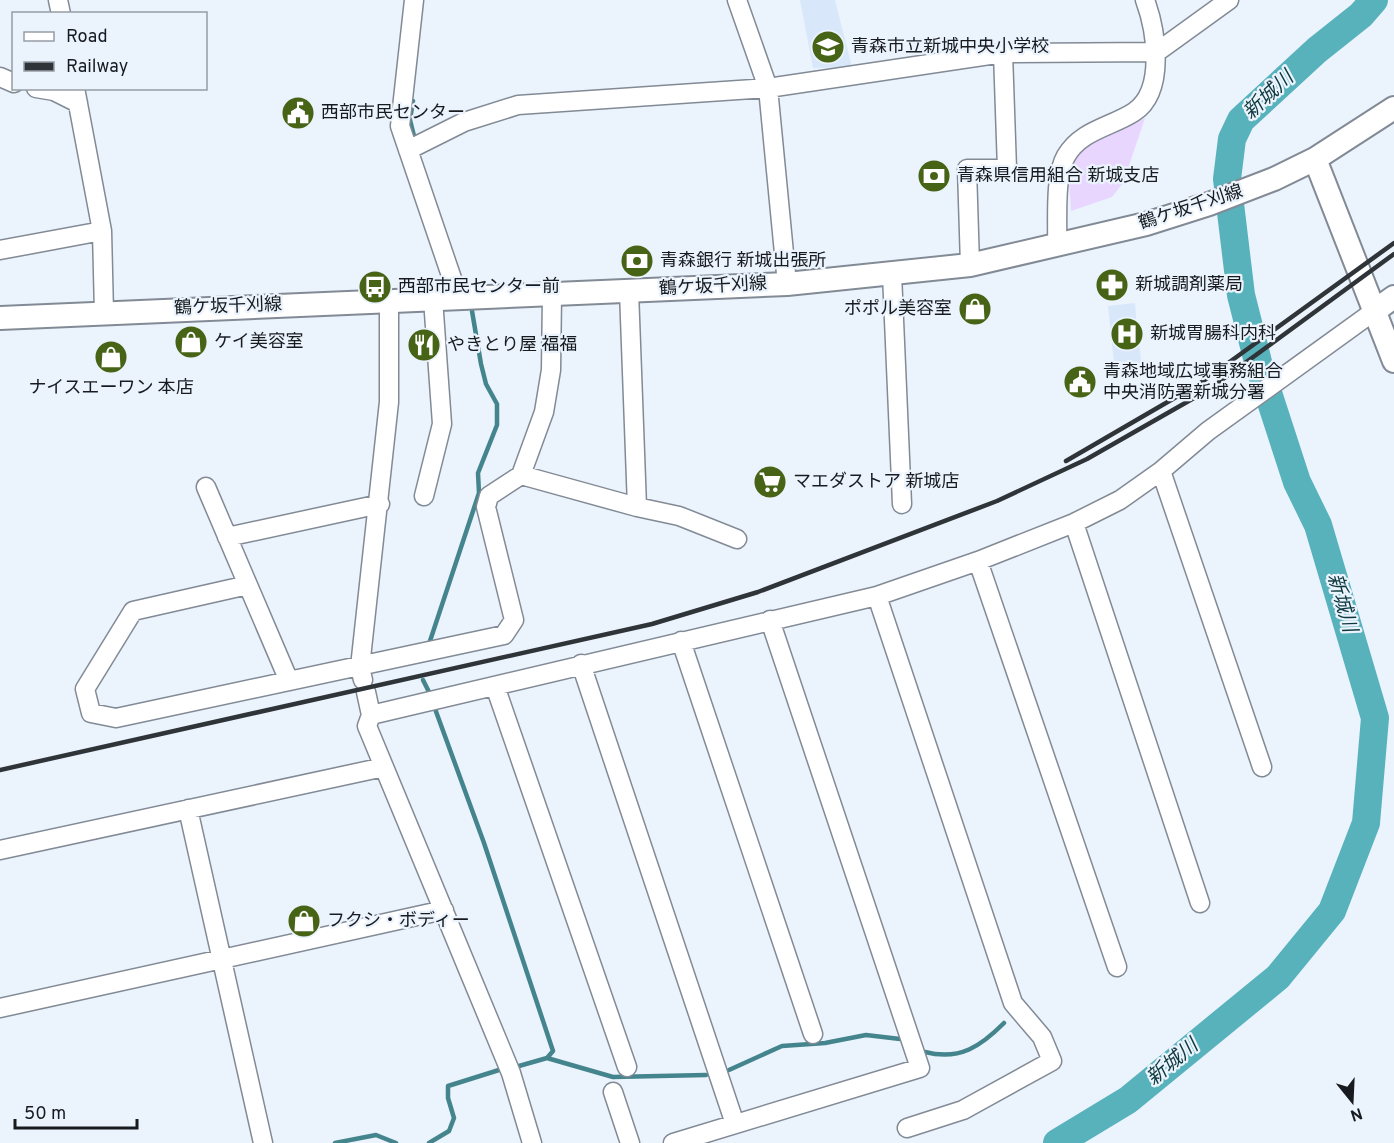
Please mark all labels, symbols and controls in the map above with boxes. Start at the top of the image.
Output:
legend [12,12,207,90]
text: Road [66,26,108,49]
school or university icon: 青森市立新城中央小学校 [810,29,846,65]
place label: 青森市立新城中央小学校 [851,36,1049,59]
text: Railway [66,56,128,79]
water label: 新城川 [1238,65,1301,126]
public building icon: 西部市民センター [280,95,316,131]
place label: 西部市民センター [321,102,465,125]
bank icon: 青森県信用組合 新城支店 [916,158,952,194]
place label: 青森県信用組合 新城支店 [957,165,1159,188]
street label: 鶴ケ坂千刈線 [1136,180,1246,236]
bank icon: 青森銀行 新城出張所 [619,243,655,279]
place label: 青森銀行 新城出張所 [660,250,826,273]
pharmacy icon: 新城調剤薬局 [1094,267,1130,303]
bus stop icon: 西部市民センター前 [357,269,393,305]
street label: 鶴ケ坂千刈線 [658,273,768,301]
place label: 新城調剤薬局 [1135,274,1243,297]
place label: 西部市民センター前 [398,276,560,299]
shop icon: ポポル美容室 [957,291,993,327]
street label: 鶴ケ坂千刈線 [174,294,282,320]
place label: ポポル美容室 [844,298,952,321]
hospital icon: 新城胃腸科内科 [1109,316,1145,352]
place label: 新城胃腸科内科 [1150,323,1276,346]
shop icon: ケイ美容室 [173,324,209,360]
restaurant icon: やきとり屋 福福 [406,327,442,363]
place label: ケイ美容室 [214,331,304,354]
place label: やきとり屋 福福 [447,334,577,357]
shop icon: ナイスエーワン 本店 [93,339,129,375]
place label: 青森地域広域事務組合 中央消防署新城分署 [1103,361,1283,405]
public building icon: 青森地域広域事務組合 中央消防署新城分署 [1062,364,1098,400]
place label: ナイスエーワン 本店 [28,377,194,400]
supermarket icon: マエダストア 新城店 [752,464,788,500]
place label: マエダストア 新城店 [793,471,959,494]
water label: 新城川 [1320,571,1362,637]
shop icon: フクシ・ボディー [286,903,322,939]
place label: フクシ・ボディー [327,910,470,933]
water label: 新城川 [1142,1032,1206,1092]
north arrow [1322,1071,1382,1131]
scale bar [15,1092,136,1130]
text: N [1347,1102,1365,1125]
text: 50 m [24,1103,66,1126]

